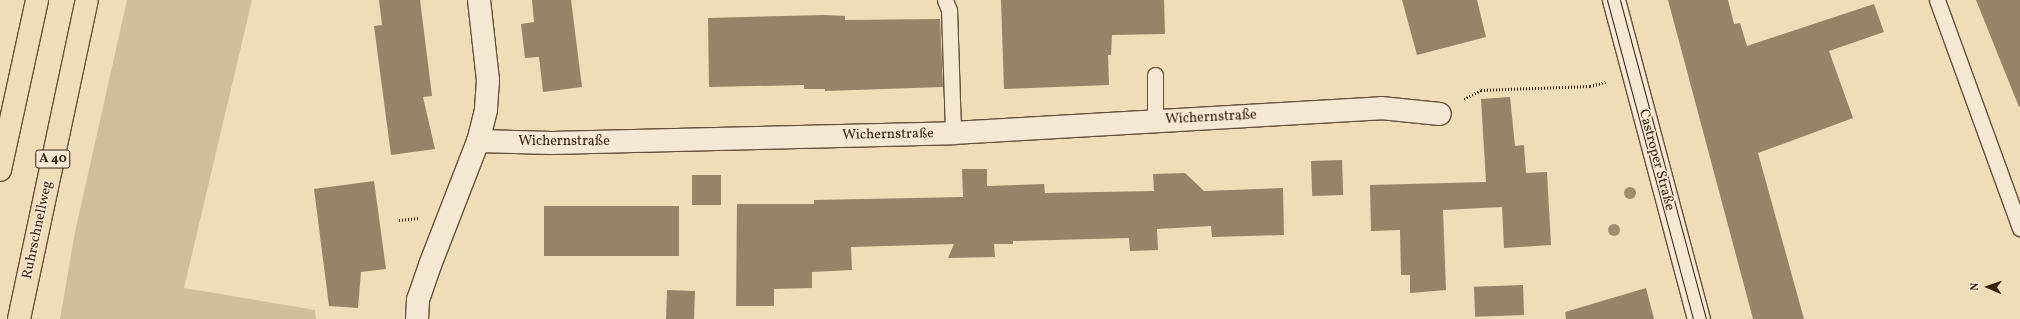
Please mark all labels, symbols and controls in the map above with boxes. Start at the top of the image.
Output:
street label: Wichernstraße [1165,107,1257,129]
street label: Castroper Straße [1634,108,1678,212]
street label: Wichernstraße [842,126,934,144]
street label: Wichernstraße [518,134,610,150]
road number: A 40 [35,148,71,170]
street label: Ruhrschnellweg [19,179,57,281]
north arrow [1968,267,2008,307]
text: N [1968,282,1983,291]

